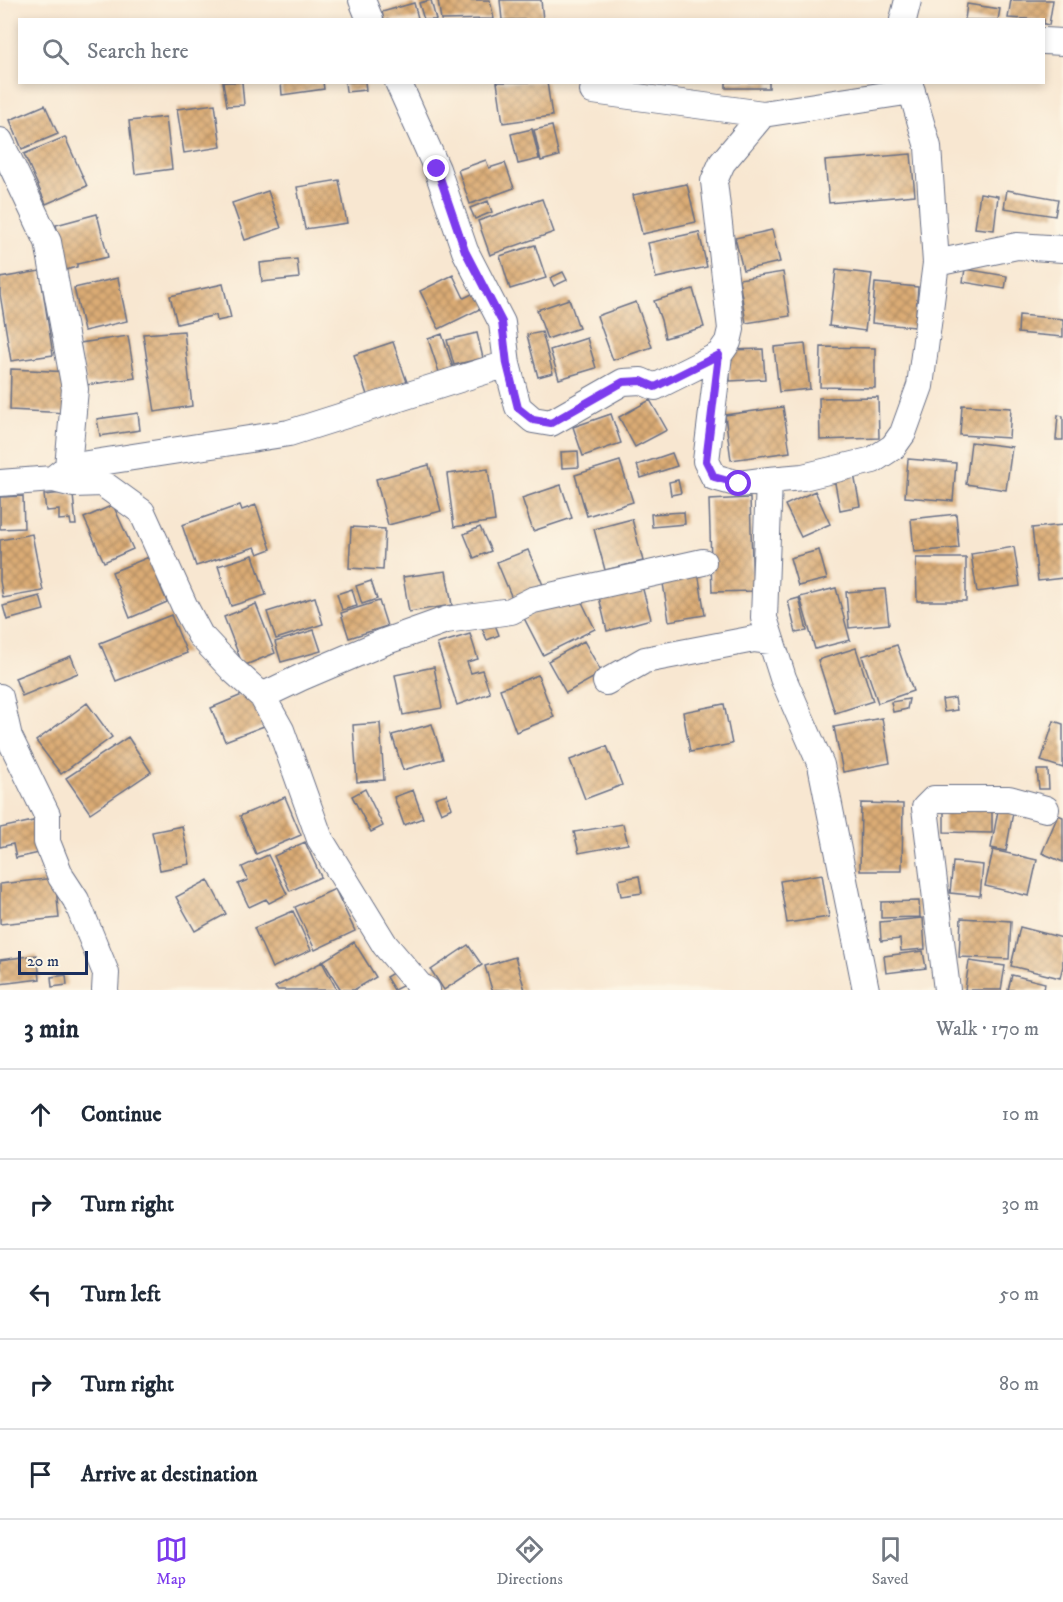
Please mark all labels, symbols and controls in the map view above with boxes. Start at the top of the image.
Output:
search box [18,18,1045,84]
icon: search [39,35,72,68]
text: Search here [87,38,189,65]
route end [423,155,449,181]
route start [725,470,751,496]
scale bar [18,948,88,976]
text: 20 m [27,951,59,971]
text: 3 min [24,1013,79,1046]
text: Walk · 170 m [936,1017,1039,1042]
icon: ahead [24,1098,57,1131]
text: Continue [81,1101,162,1128]
text: 10 m [1002,1102,1039,1127]
icon: right [24,1188,57,1221]
text: Turn right [81,1191,174,1218]
text: 30 m [1001,1192,1039,1217]
icon: left [24,1278,57,1311]
text: Turn left [81,1281,161,1308]
text: 50 m [999,1282,1039,1307]
icon: right [24,1368,57,1401]
text: Turn right [81,1371,174,1398]
text: 80 m [999,1372,1039,1397]
icon: arrive [24,1458,57,1491]
text: Arrive at destination [81,1461,258,1488]
tab: Map [155,1533,188,1589]
tab: Directions [497,1533,563,1589]
tab: Saved [872,1533,909,1589]

